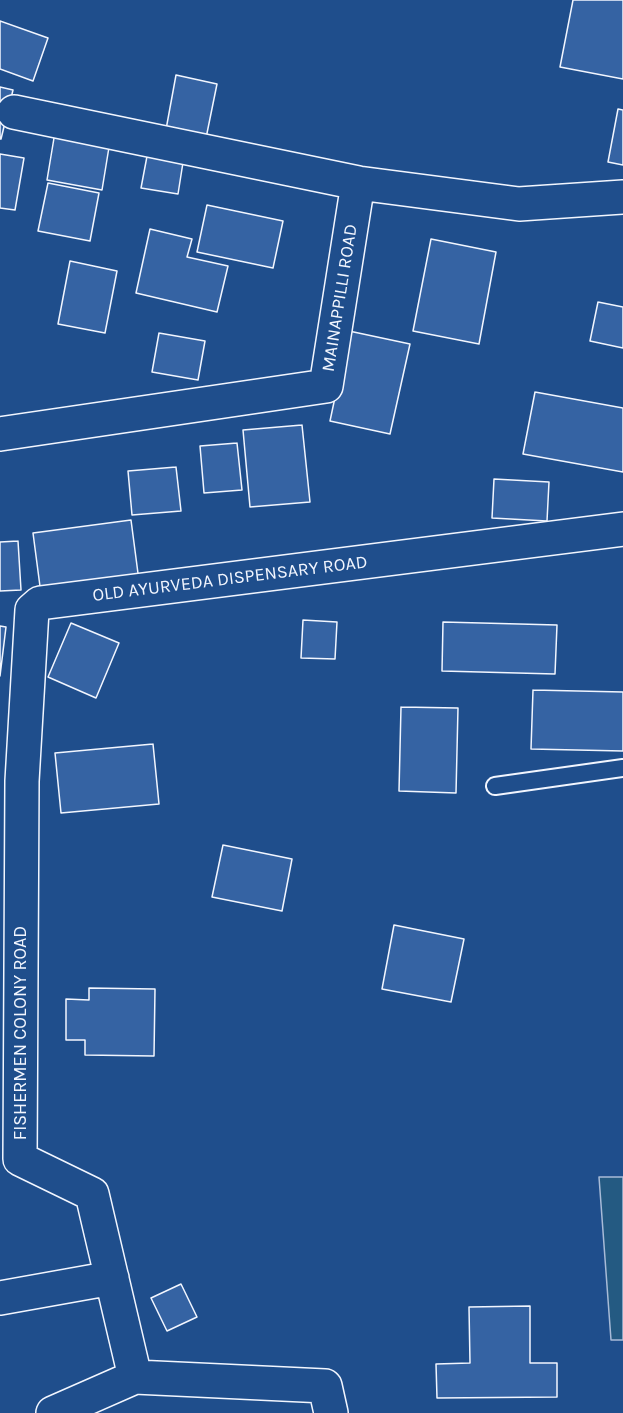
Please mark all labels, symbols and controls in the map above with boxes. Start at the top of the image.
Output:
street label: MAINAPPILLI ROAD [318,223,362,373]
street label: OLD AYURVEDA DISPENSARY ROAD [91,551,369,607]
street label: FISHERMEN COLONY ROAD [10,926,32,1140]

